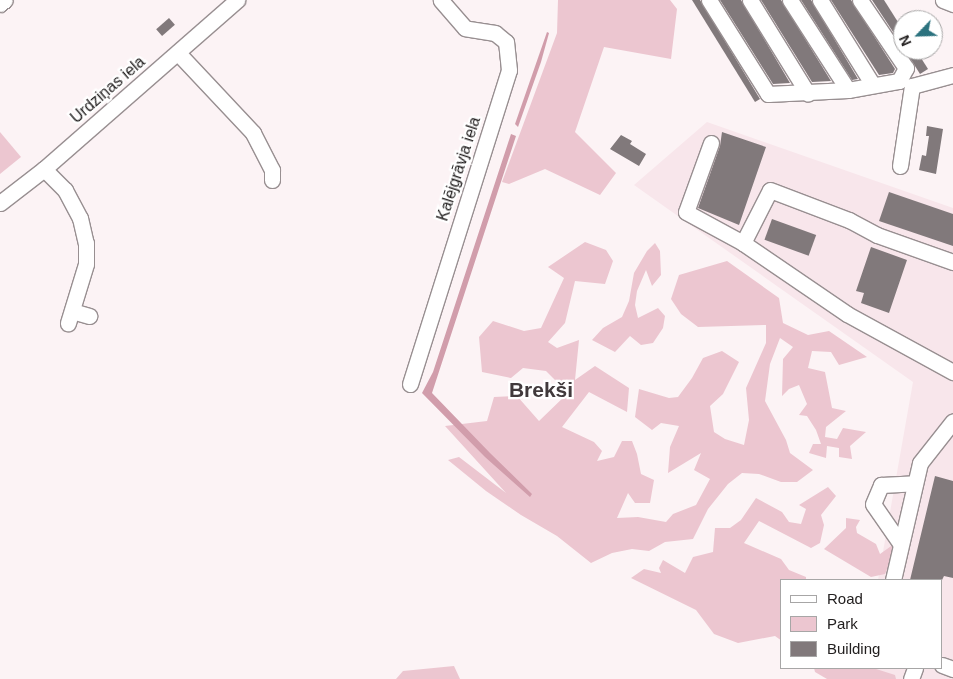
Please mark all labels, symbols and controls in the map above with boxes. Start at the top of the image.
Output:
north arrow [893,10,943,60]
text: N [896,33,915,49]
street label: Urdziņas iela [67,52,149,128]
street label: Kalējgrāvja iela [433,114,485,224]
district label: Brekši [509,377,573,403]
legend [780,579,943,669]
text: Road [827,590,863,607]
text: Park [827,615,858,632]
text: Building [827,640,880,657]

